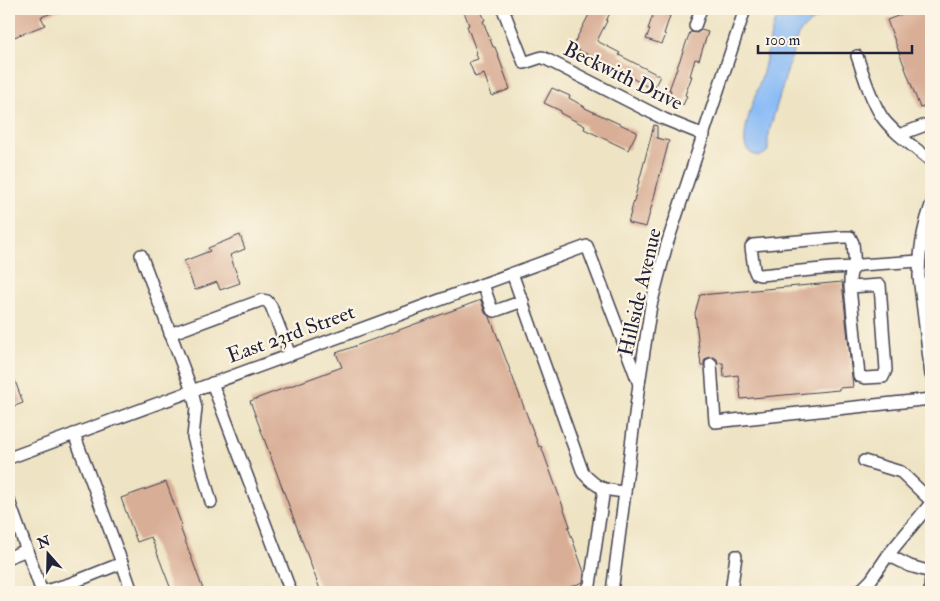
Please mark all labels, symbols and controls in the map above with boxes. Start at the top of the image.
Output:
scale bar [758,22,911,54]
text: 100 m [765,31,801,50]
street label: Beckwith Drive [559,35,687,117]
street label: Hillside Avenue [612,225,668,359]
street label: East 23rd Street [223,298,359,370]
north arrow [22,528,72,578]
text: N [34,532,53,553]

